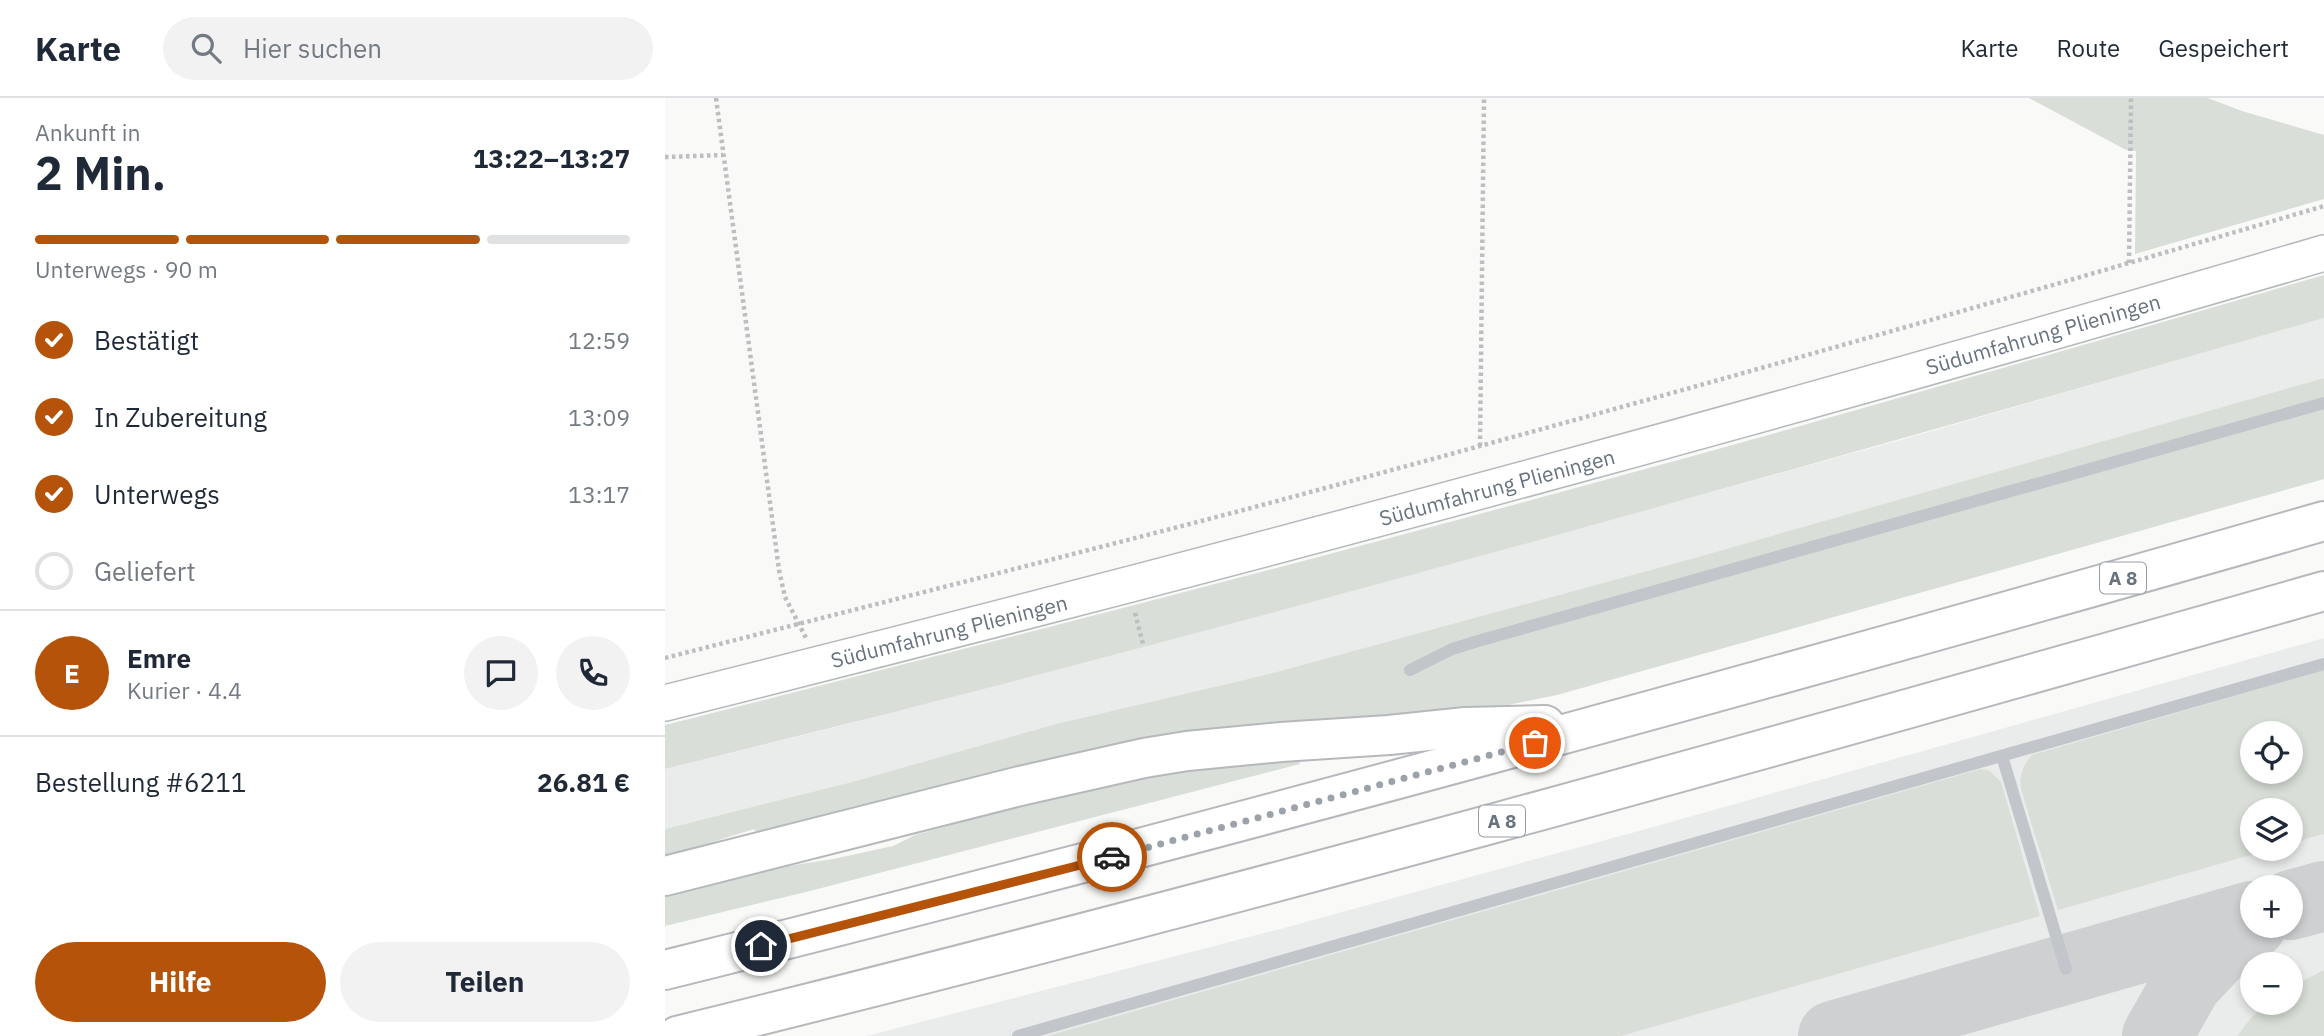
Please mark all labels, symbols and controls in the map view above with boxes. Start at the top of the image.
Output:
search box [163,17,653,80]
text: Karte [35,27,121,70]
icon: search [187,29,225,67]
text: Hier suchen [243,31,382,65]
text: Karte [1960,32,2019,64]
text: Route [2057,32,2120,64]
text: Gespeichert [2158,32,2289,64]
text: Ankunft in [35,117,141,147]
text: 13:22–13:27 [473,141,630,175]
text: 2 Min. [35,143,166,203]
text: Unterwegs · 90 m [35,254,218,284]
street label: Südumfahrung Plieningen [1922,287,2164,381]
icon: check [35,321,73,359]
text: Bestätigt [94,323,199,357]
text: 12:59 [568,325,630,355]
icon: check [35,398,73,436]
text: In Zubereitung [94,400,267,434]
text: 13:09 [568,402,630,432]
street label: Südumfahrung Plieningen [1376,442,1618,532]
icon: check [35,475,73,513]
text: Unterwegs [94,477,220,511]
text: 13:17 [568,479,630,509]
text: Geliefert [94,554,196,588]
road number: A 8 [2100,562,2146,593]
street label: Südumfahrung Plieningen [828,588,1070,674]
button: chat [464,636,538,710]
button: phone [556,636,630,710]
text: Emre [127,641,191,675]
text: E [64,656,80,690]
text: Kurier · 4.4 [127,675,242,705]
pin [1505,713,1565,773]
map controls [2240,721,2303,1015]
button: locate [2240,721,2303,784]
icon: bag [1516,724,1554,762]
text: Bestellung #6211 [35,765,246,799]
text: 26.81 € [537,765,630,799]
button: layers [2240,798,2303,861]
road number: A 8 [1479,806,1525,836]
courier [1077,822,1147,892]
icon: car [1093,838,1131,876]
button: + [2240,875,2303,938]
pin [731,916,791,976]
icon: home [742,927,780,965]
button: Hilfe [35,942,326,1022]
button: Teilen [340,942,630,1022]
button: − [2240,952,2303,1015]

